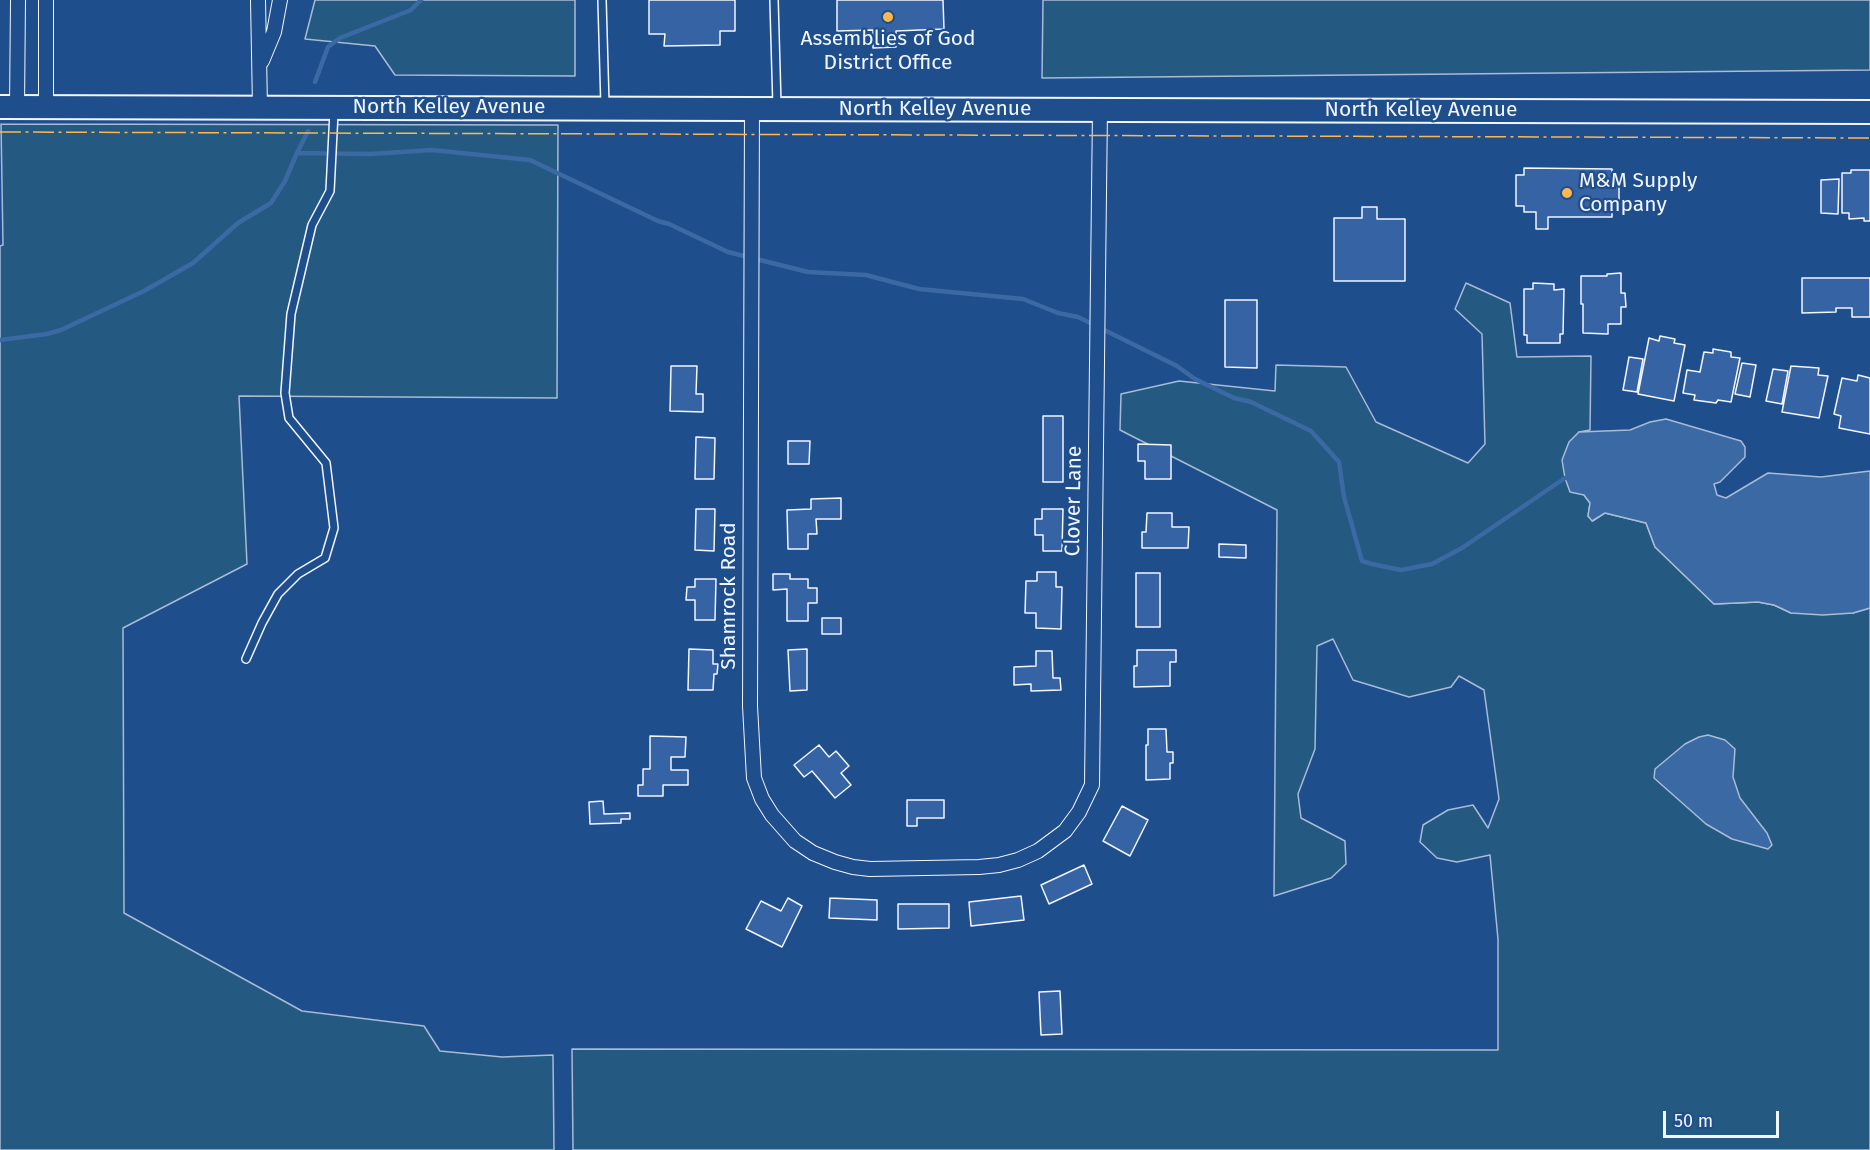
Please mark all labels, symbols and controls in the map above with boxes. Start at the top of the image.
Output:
marker: Assemblies of God District Office [881,10,895,24]
place label: Assemblies of God District Office [800,26,976,76]
street label: North Kelley Avenue [353,94,545,120]
street label: North Kelley Avenue [839,96,1031,122]
street label: North Kelley Avenue [1325,97,1517,123]
place label: M&M Supply Company [1579,168,1697,218]
marker: M&M Supply Company [1560,186,1574,200]
street label: Clover Lane [1060,446,1088,556]
street label: Shamrock Road [716,522,742,670]
scale bar [1666,1099,1782,1137]
text: 50 m [1674,1110,1713,1132]

